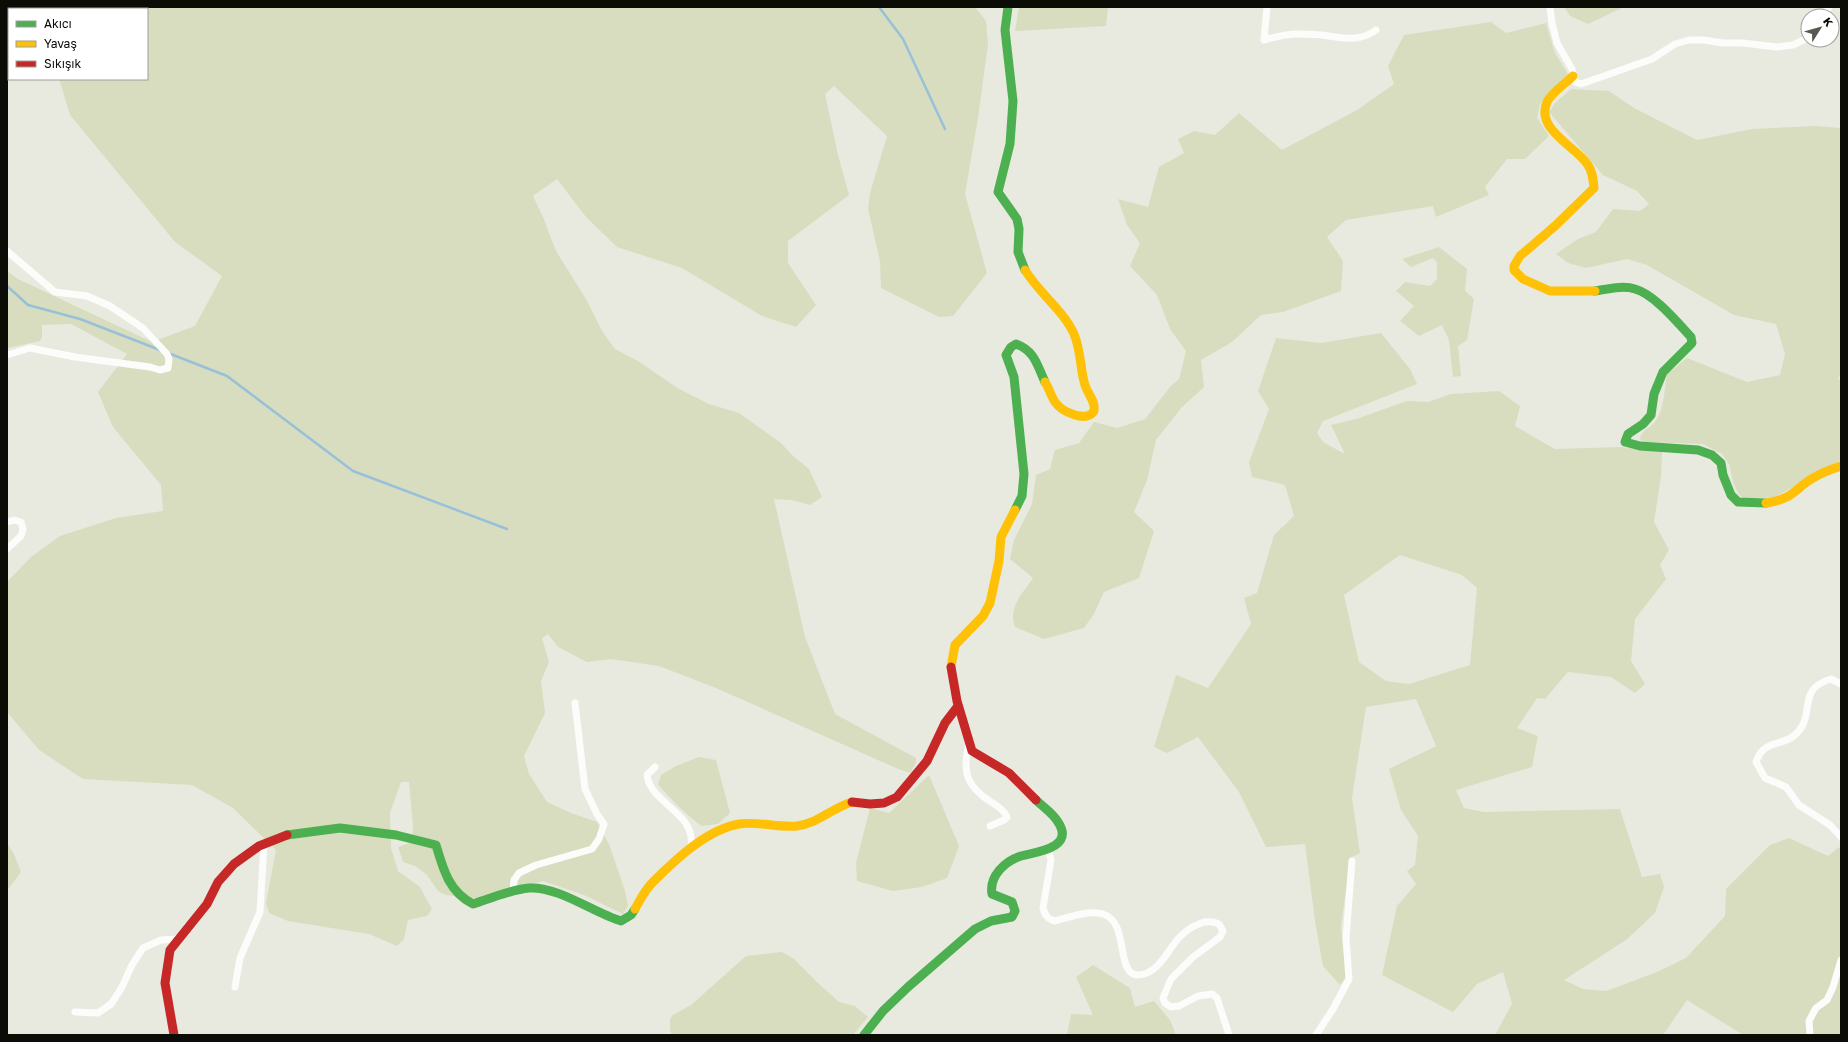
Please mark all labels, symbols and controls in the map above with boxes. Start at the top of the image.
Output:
legend [8,8,148,80]
north arrow [1800,8,1840,48]
text: K [1821,15,1836,29]
text: Akıcı [44,16,72,31]
text: Yavaş [44,36,77,51]
text: Sıkışık [44,56,81,71]

